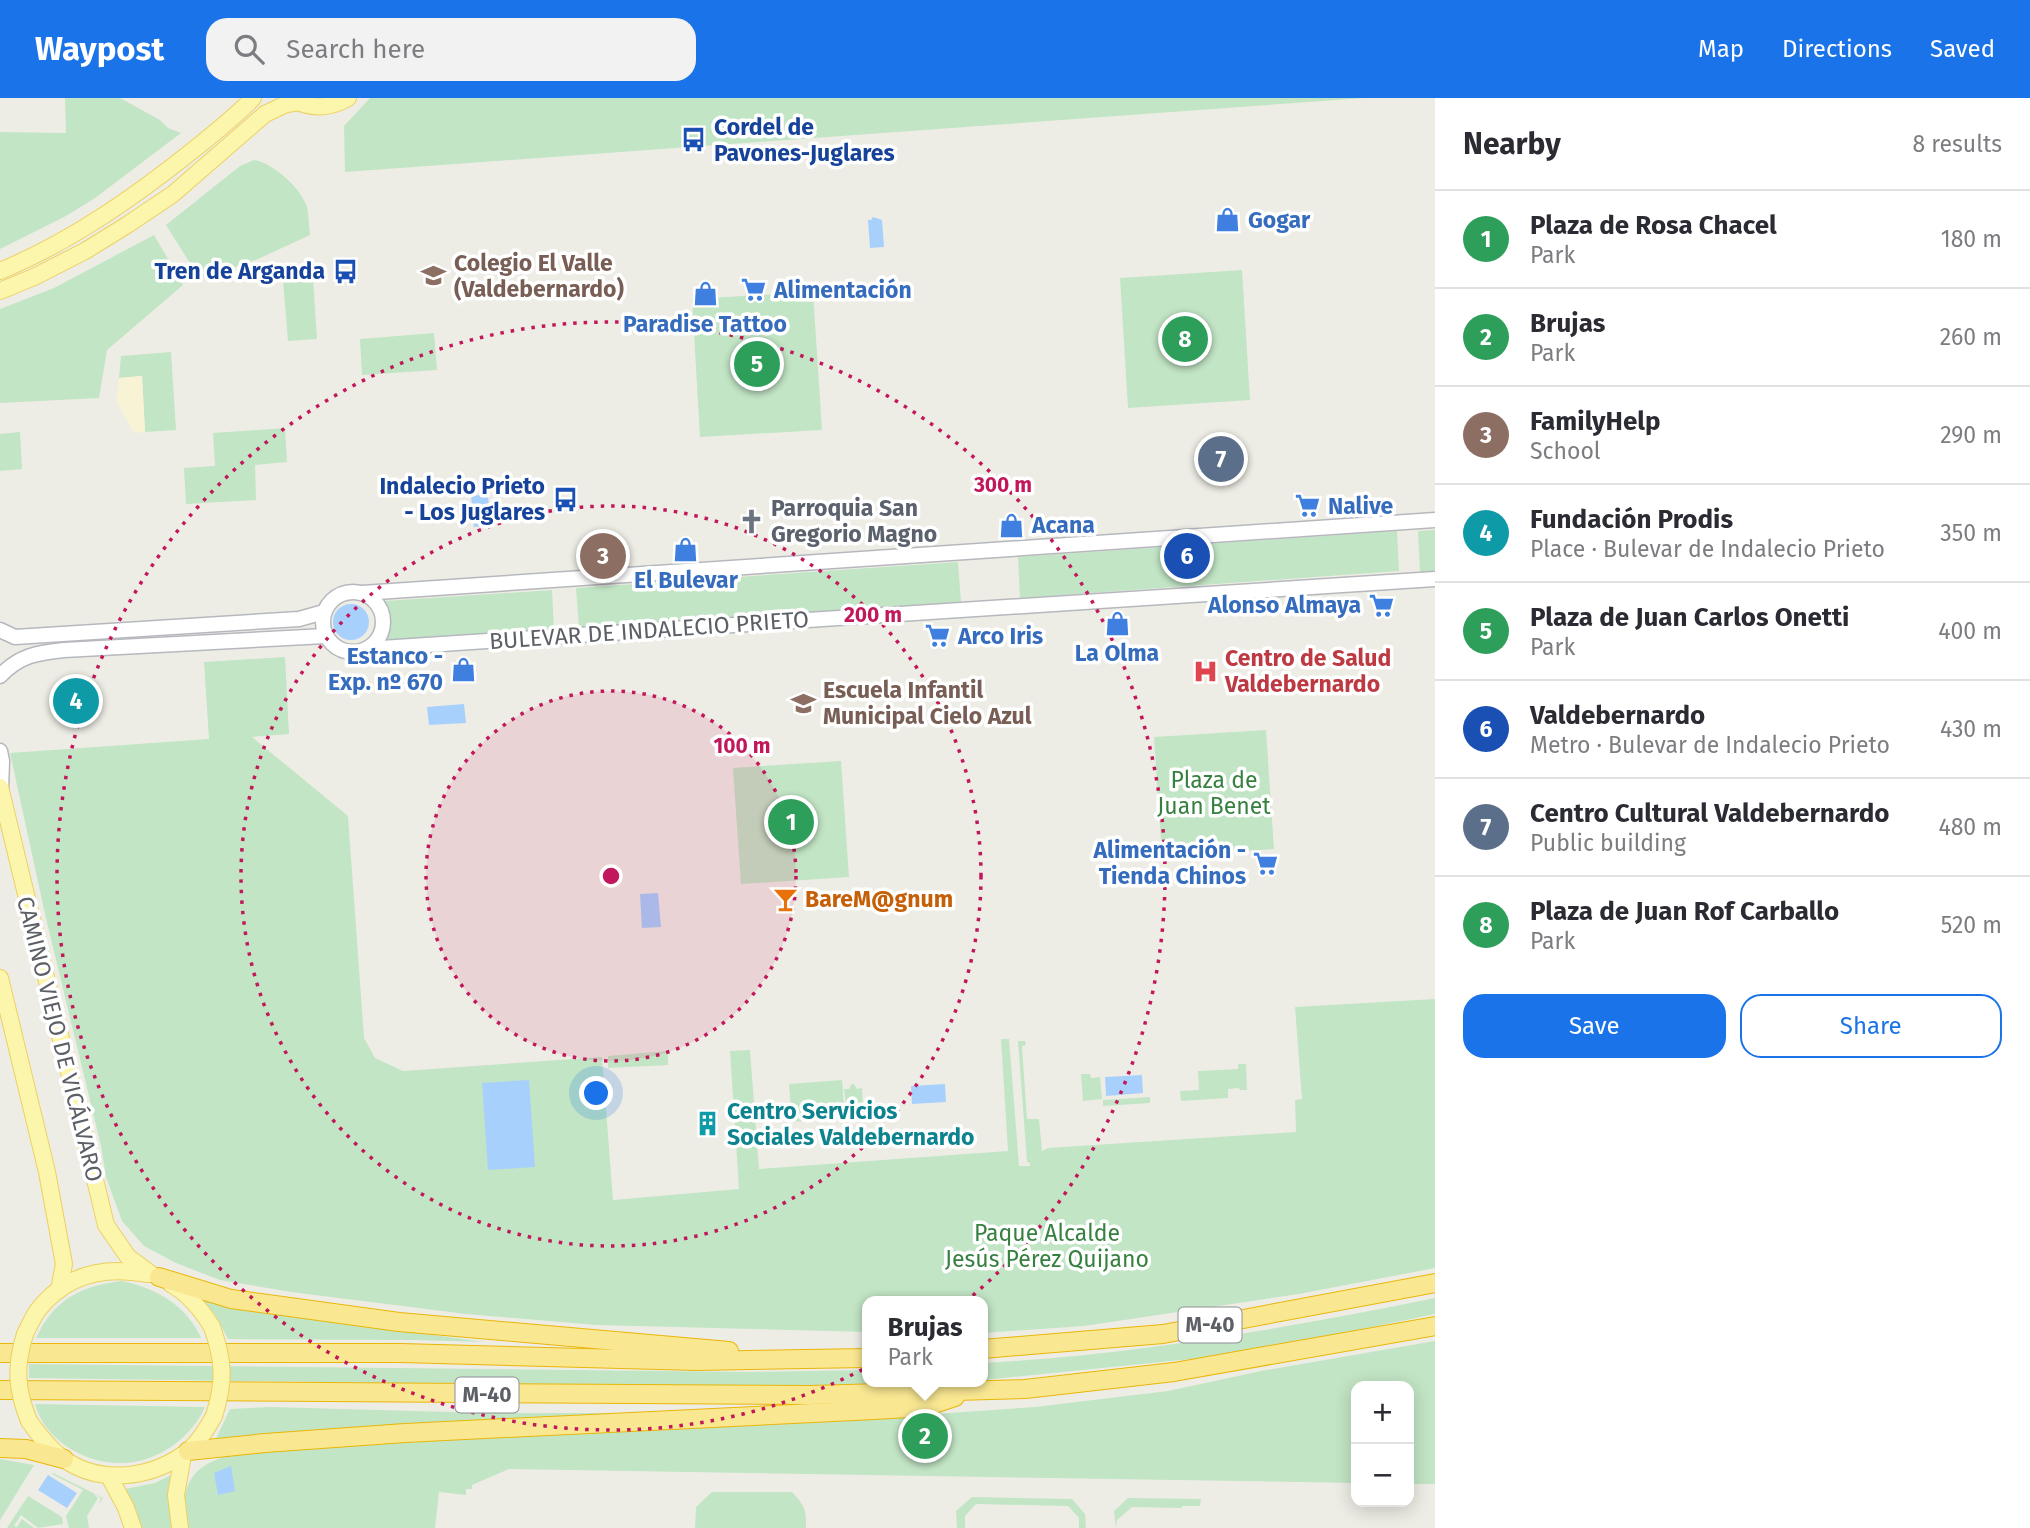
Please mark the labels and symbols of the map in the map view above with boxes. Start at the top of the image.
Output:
place label: Cordel de Pavones-Juglares [714,113,895,167]
bus stop icon: Cordel de Pavones-Juglares [680,126,708,154]
shop icon: Gogar [1214,206,1242,234]
place label: Gogar [1248,206,1311,234]
place label: Colegio El Valle (Valdebernardo) [454,249,625,303]
place label: Tren de Arganda [154,257,325,285]
bus stop icon: Tren de Arganda [331,257,359,285]
school or university icon: Colegio El Valle (Valdebernardo) [420,262,448,290]
supermarket icon: Alimentación [740,276,768,304]
place label: Alimentación [773,276,912,304]
shop icon: Paradise Tattoo [691,280,719,308]
place label: Paradise Tattoo [623,310,787,338]
pin: 8 [1162,313,1208,365]
pin: 5 [734,338,780,390]
pin: 7 [1198,433,1244,485]
place label: Indalecio Prieto - Los Juglares [379,472,545,526]
text: 300 m [973,472,1032,498]
bus stop icon: Indalecio Prieto - Los Juglares [551,485,579,513]
supermarket icon: Nalive [1294,492,1322,520]
place label: Nalive [1328,492,1394,520]
place label: Parroquia San Gregorio Magno [771,494,937,548]
church icon: Parroquia San Gregorio Magno [737,507,765,535]
shop icon: Acana [998,511,1026,539]
place label: Acana [1031,511,1095,539]
pin: 3 [580,530,626,582]
pin: 6 [1164,530,1210,582]
shop icon: El Bulevar [672,536,700,564]
place label: El Bulevar [634,566,739,594]
place label: Alonso Almaya [1207,591,1361,619]
supermarket icon: Alonso Almaya [1367,591,1395,619]
text: 200 m [844,602,902,628]
street label: BULEVAR DE INDALECIO PRIETO [488,605,810,655]
shop icon: La Olma [1103,609,1131,637]
supermarket icon: Arco Iris [924,622,952,650]
place label: Arco Iris [957,622,1043,650]
place label: La Olma [1075,639,1159,667]
place label: Estanco - Exp. nº 670 [328,642,443,696]
place label: Centro de Salud Valdebernardo [1224,644,1391,698]
shop icon: Estanco - Exp. nº 670 [449,655,477,683]
hospital icon: Centro de Salud Valdebernardo [1191,657,1219,685]
pin: 4 [53,675,99,727]
place label: Escuela Infantil Municipal Cielo Azul [823,676,1032,730]
school or university icon: Escuela Infantil Municipal Cielo Azul [789,689,817,717]
text: 100 m [713,733,771,759]
park label: Plaza de Juan Benet [1157,766,1271,820]
pin: 1 [768,796,814,848]
place label: Alimentación - Tienda Chinos [1092,836,1246,890]
supermarket icon: Alimentación - Tienda Chinos [1252,849,1280,877]
centre of rings [599,864,623,888]
bar icon: BareM@gnum [771,885,799,913]
place label: BareM@gnum [805,885,953,913]
street label: CAMINO VIEJO DE VICÁLVARO [11,893,110,1185]
your location [579,1076,613,1110]
place label: Centro Servicios Sociales Valdebernardo [727,1097,975,1151]
building icon: Centro Servicios Sociales Valdebernardo [693,1110,721,1138]
park label: Paque Alcalde Jesús Pérez Quijano [945,1219,1149,1273]
road number: M-40 [1178,1308,1242,1342]
road number: M-40 [456,1378,518,1412]
pin: 2 [902,1410,948,1462]

